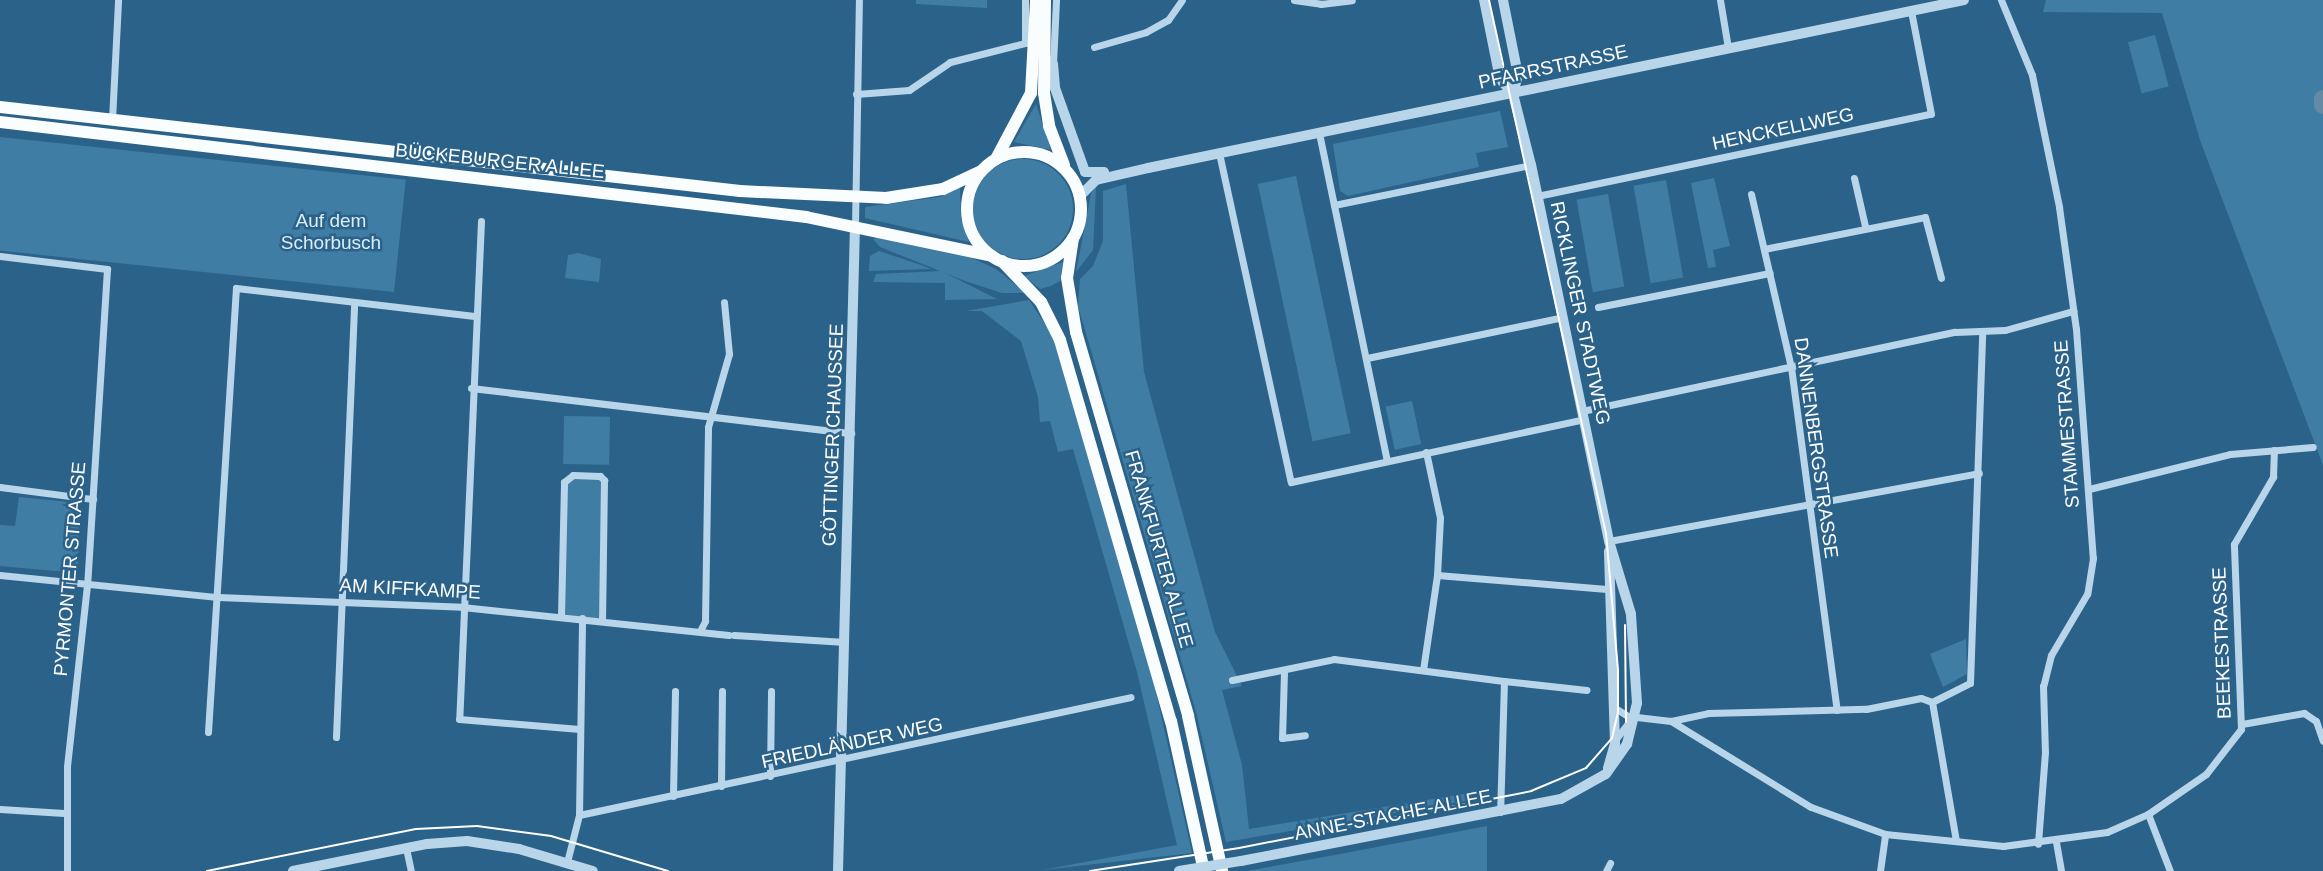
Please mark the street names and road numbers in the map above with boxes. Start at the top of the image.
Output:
street label: PFARRSTRASSE [1476,40,1630,94]
street label: HENCKELLWEG [1710,103,1856,155]
street label: BÜCKEBURGER ALLEE [394,139,606,183]
street label: RICKLINGER STADTWEG [1545,199,1615,427]
street label: GÖTTINGER CHAUSSEE [818,323,848,547]
street label: DANNENBERGSTRASSE [1789,336,1843,560]
street label: STAMMESTRASSE [2050,339,2084,509]
street label: FRANKFURTER ALLEE [1120,447,1198,651]
street label: PYRMONTER STRASSE [49,461,91,677]
street label: BEEKESTRASSE [2208,567,2236,719]
street label: AM KIFFKAMPE [339,574,481,604]
street label: FRIEDLÄNDER WEG [759,713,945,773]
street label: ANNE-STACHE-ALLEE [1293,785,1493,845]

